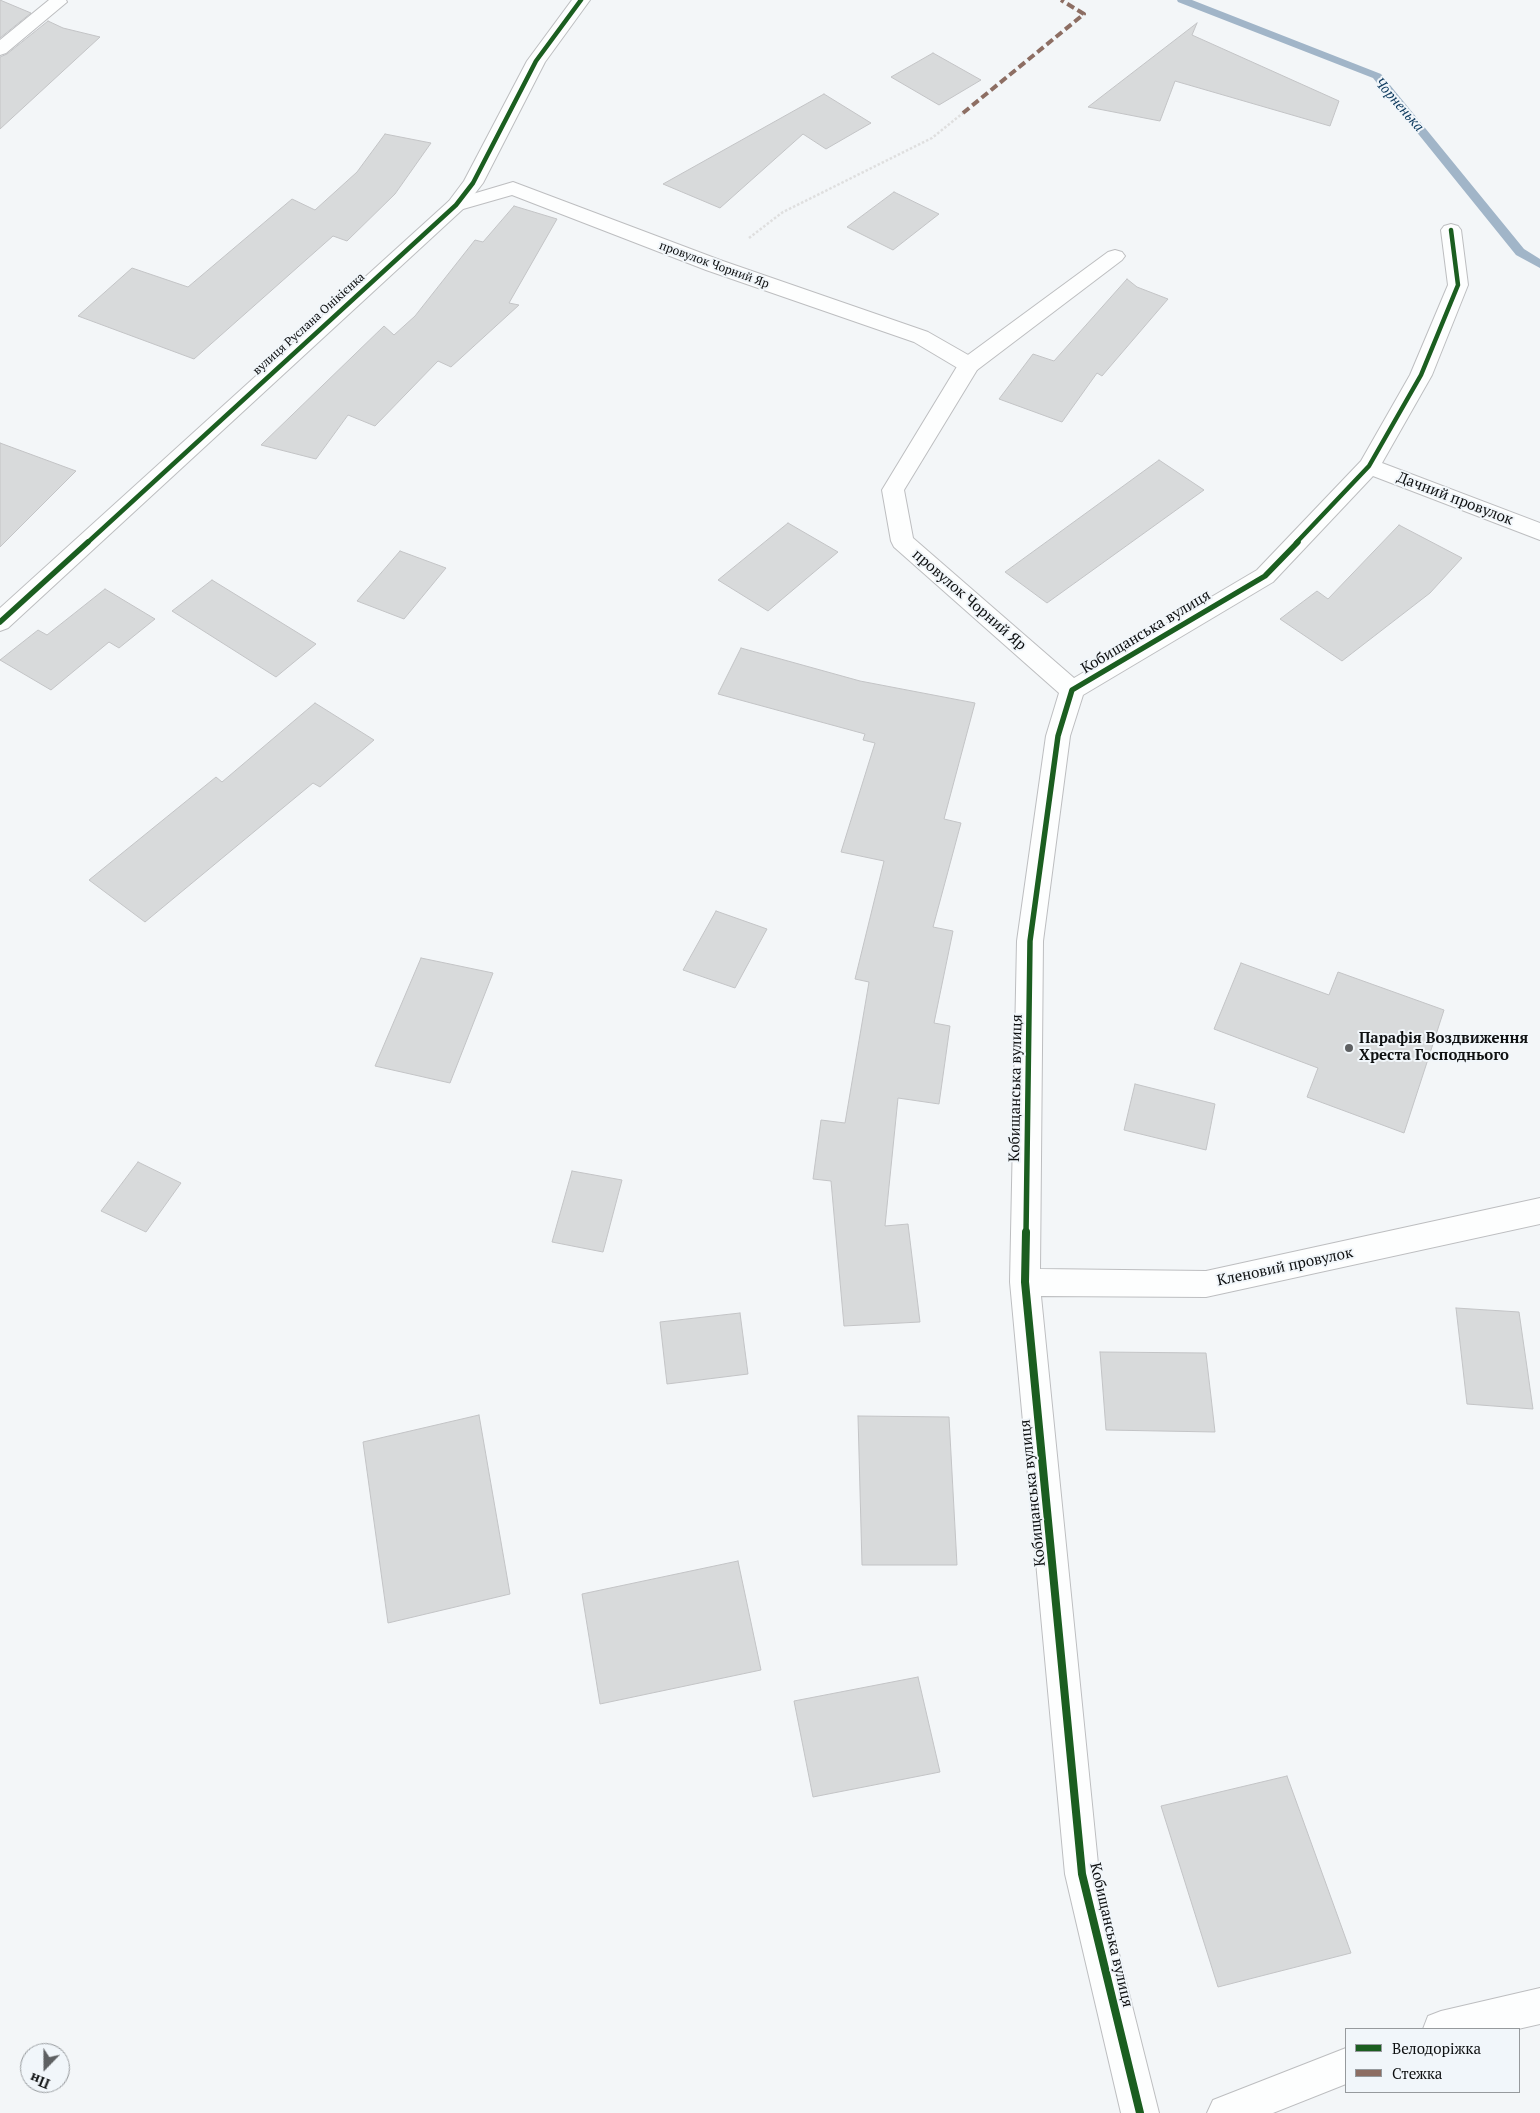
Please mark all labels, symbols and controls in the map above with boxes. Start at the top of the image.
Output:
water label: Чорненька [1371,75,1427,135]
street label: провулок Чорний Яр [657,238,771,292]
street label: вулиця Руслана Онікієнка [250,270,368,378]
street label: Дачний провулок [1394,469,1516,529]
street label: провулок Чорний Яр [908,546,1030,654]
street label: Кобищанська вулиця [1078,586,1214,678]
street label: Кобищанська вулиця [1006,1014,1026,1162]
place label: Парафія Воздвиження Хреста Господнього [1359,1030,1528,1065]
marker: Парафія Воздвиження Хреста Господнього [1343,1042,1355,1054]
street label: Кленовий провулок [1215,1244,1355,1290]
street label: Кобищанська вулиця [1016,1419,1050,1567]
street label: Кобищанська вулиця [1086,1861,1136,2009]
legend [1345,2028,1520,2093]
text: Велодоріжка [1392,2038,1481,2058]
north arrow [20,2043,70,2093]
text: Стежка [1392,2063,1442,2083]
text: Пн [27,2069,52,2094]

